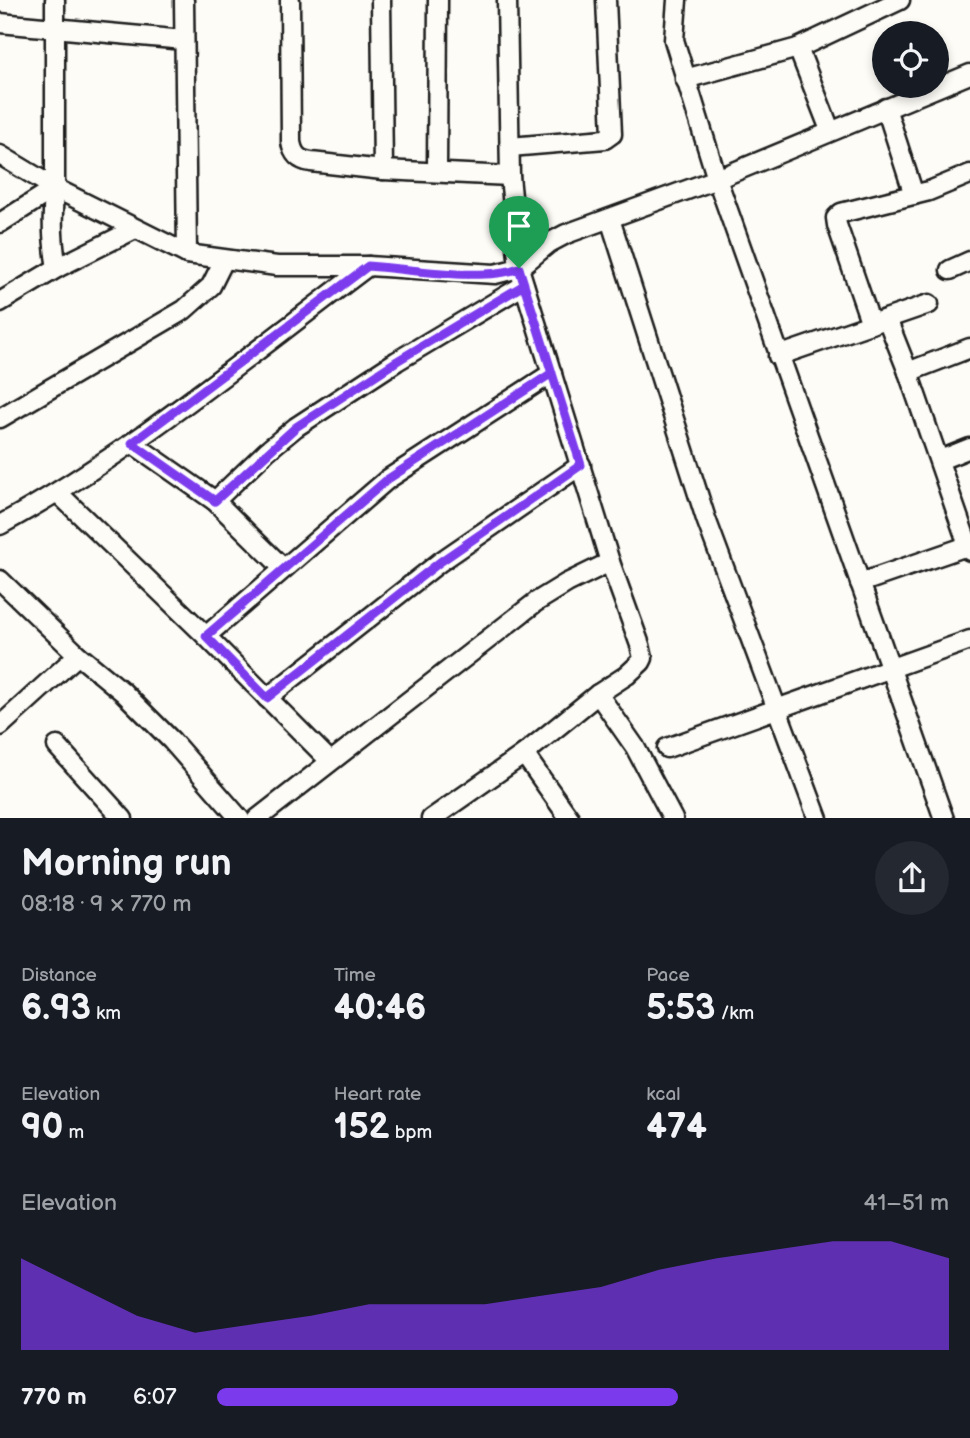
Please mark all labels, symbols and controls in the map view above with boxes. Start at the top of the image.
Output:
map controls [872,21,949,98]
button: locate [872,21,949,98]
pin [489,196,549,268]
icon: arrive [500,207,538,245]
text: Morning run [21,841,232,886]
button: share [875,841,949,915]
text: 08:18 · 9 × 770 m [21,890,192,918]
text: Distance [21,964,97,987]
text: Time [334,964,376,987]
text: Pace [646,964,690,987]
text: 6.93 [21,987,91,1030]
text: 40:46 [334,987,426,1030]
text: 5:53 [646,987,716,1030]
text: km [91,1002,121,1025]
text: /km [716,1002,754,1025]
text: Elevation [21,1083,100,1106]
text: Heart rate [334,1083,421,1106]
text: kcal [646,1083,680,1106]
text: 90 [21,1106,63,1149]
text: 152 [334,1106,390,1149]
text: 474 [646,1106,707,1149]
text: m [63,1121,84,1144]
text: bpm [390,1121,432,1144]
text: Elevation [21,1189,117,1217]
text: 41–51 m [864,1189,949,1217]
text: 770 m [21,1383,87,1411]
text: 6:07 [133,1383,177,1411]

